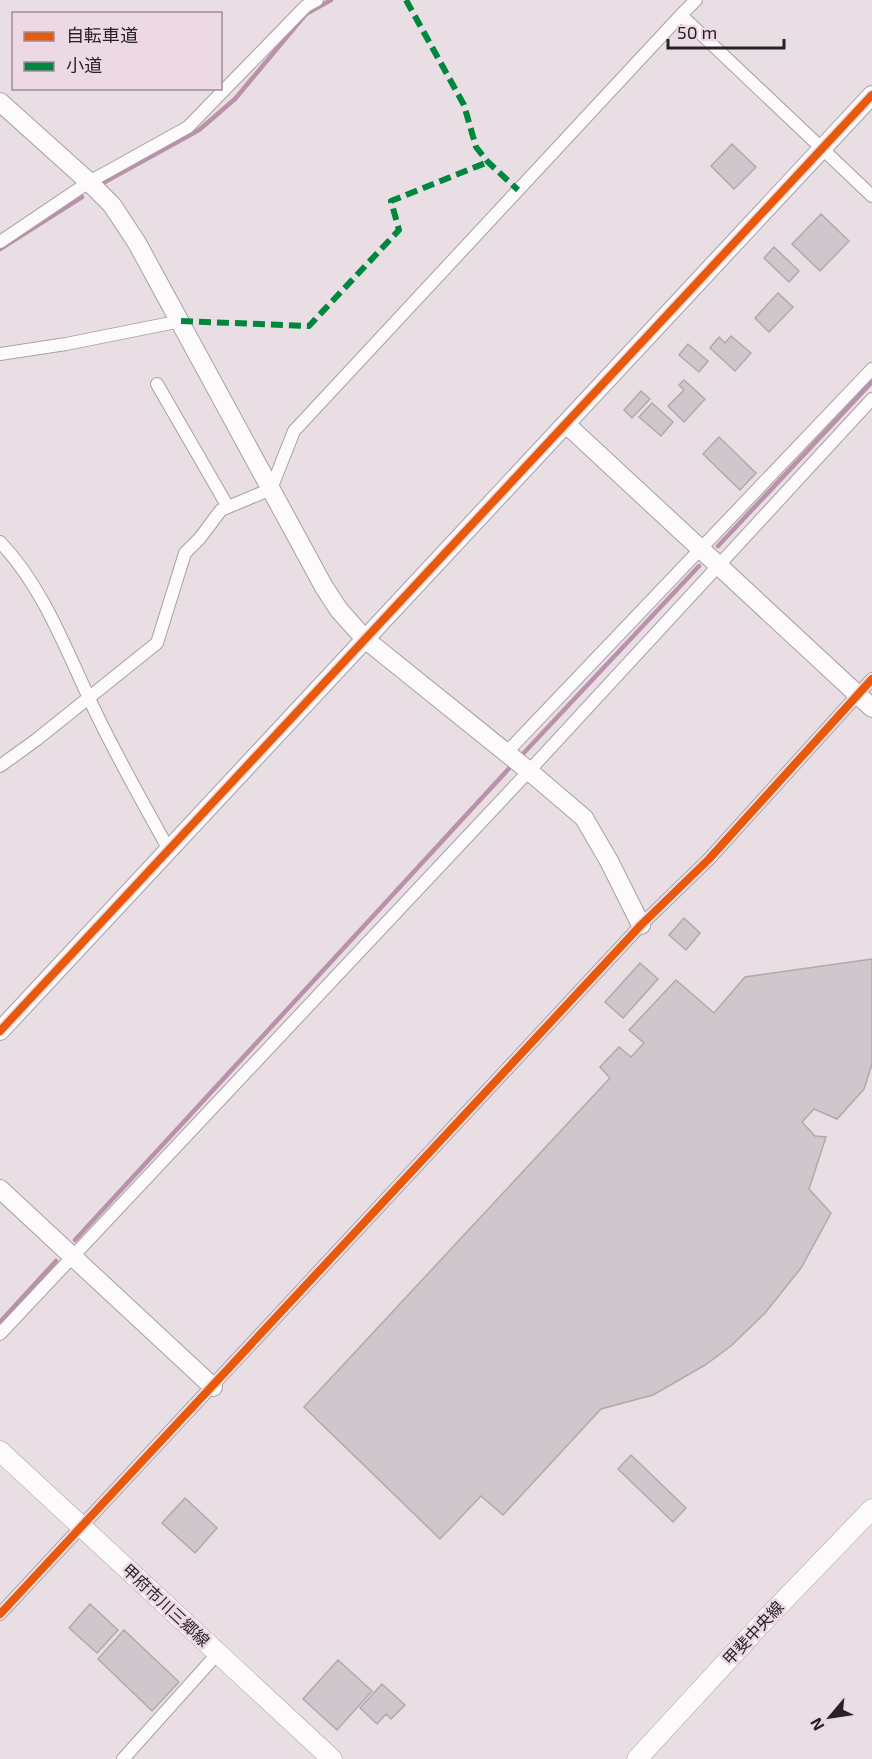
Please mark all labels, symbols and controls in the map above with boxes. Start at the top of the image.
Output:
legend [12,12,222,90]
scale bar [668,12,784,50]
text: 50 m [677,21,717,43]
text: 自転車道 [66,24,138,46]
text: 小道 [66,54,102,76]
street label: 甲府市川三郷線 [119,1559,214,1650]
street label: 甲斐中央線 [718,1597,787,1668]
north arrow [800,1687,860,1747]
text: N [805,1715,828,1734]

